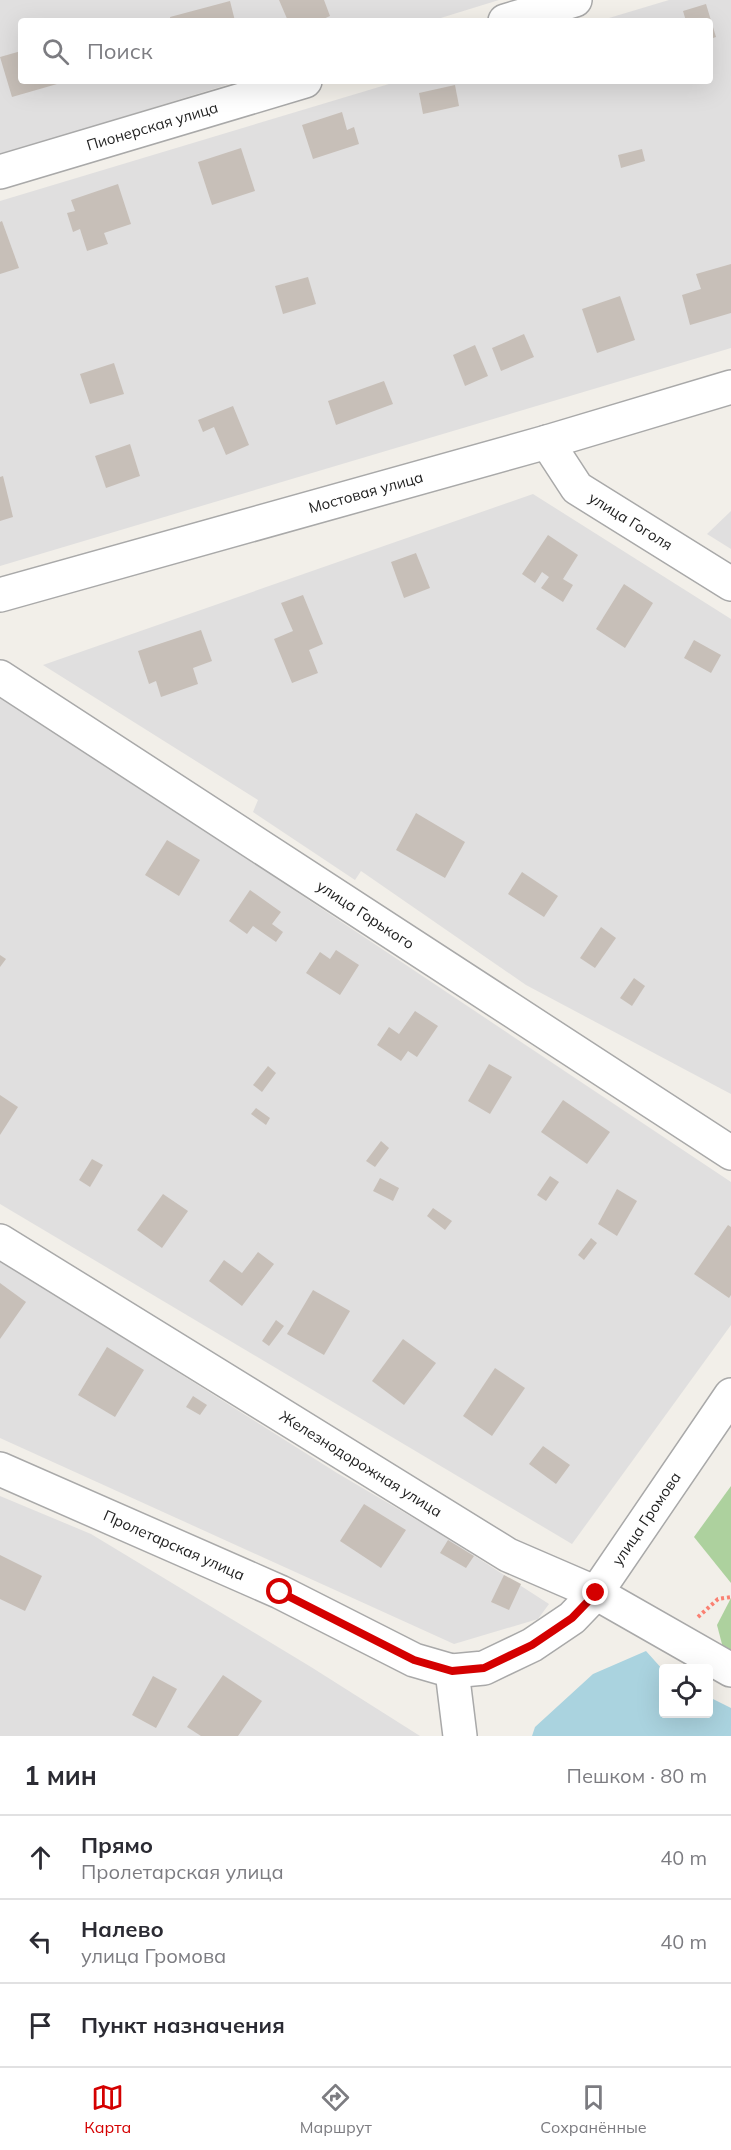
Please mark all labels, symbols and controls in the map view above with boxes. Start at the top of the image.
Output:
search box [18,18,713,84]
icon: search [39,35,72,68]
text: Поиск [87,37,153,65]
street label: Пионерская улица [84,97,220,155]
street label: Мостовая улица [306,467,425,517]
street label: улица Гоголя [585,488,676,554]
street label: улица Горького [313,876,418,953]
street label: Железнодорожная улица [276,1406,446,1521]
street label: улица Громова [608,1468,685,1569]
street label: Пролетарская улица [101,1506,248,1584]
route start [266,1578,292,1604]
route end [582,1579,608,1605]
map controls [659,1664,713,1718]
button: locate [659,1664,713,1718]
text: 1 мин [24,1759,97,1792]
text: Пешком · 80 m [567,1763,707,1788]
text: Прямо [81,1831,153,1859]
icon: ahead [24,1841,57,1874]
text: 40 m [660,1845,707,1870]
text: Пролетарская улица [81,1859,284,1884]
text: Налево [81,1915,164,1943]
icon: left [24,1925,57,1958]
text: 40 m [660,1929,707,1954]
text: улица Громова [81,1943,226,1968]
icon: arrive [24,2009,57,2042]
text: Пункт назначения [81,2011,285,2039]
tab: Карта [84,2081,131,2137]
tab: Маршрут [300,2081,372,2137]
tab: Сохранённые [540,2081,647,2137]

